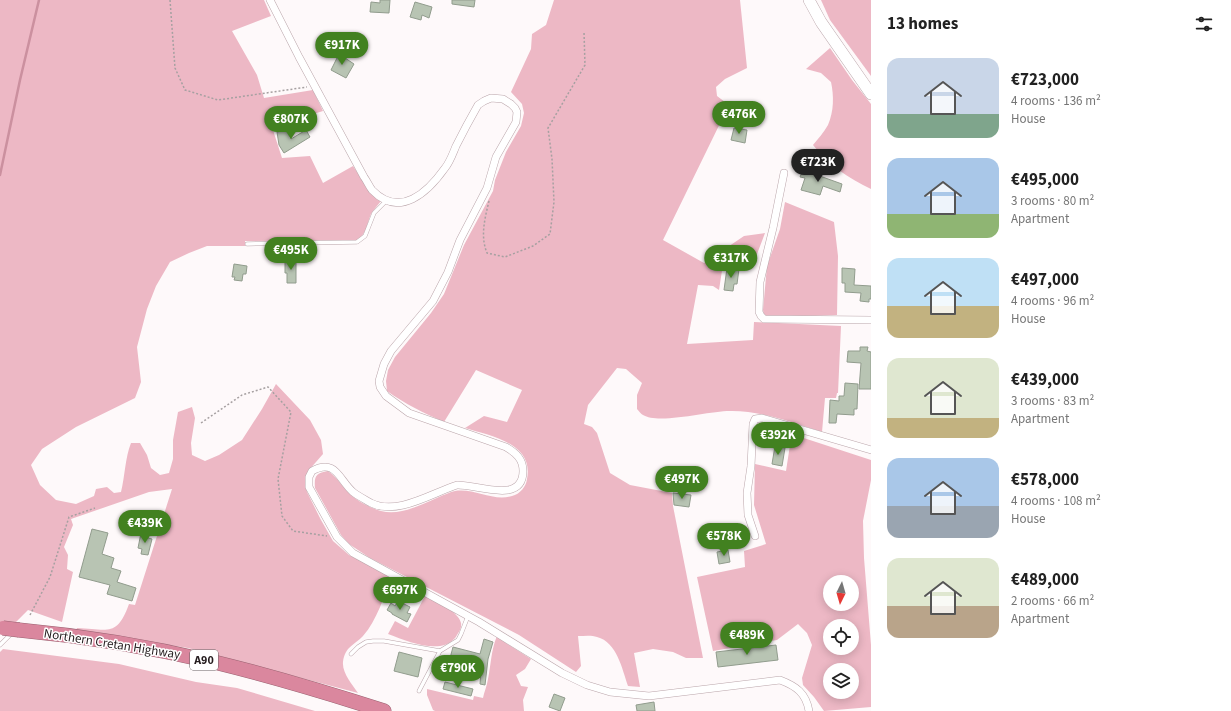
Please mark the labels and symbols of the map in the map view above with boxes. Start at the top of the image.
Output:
pin: €917K [314,32,370,66]
pin: €476K [711,101,767,135]
pin: €807K [263,106,319,140]
pin: €723K [790,149,846,183]
pin: €495K [263,237,319,271]
pin: €317K [703,245,759,279]
pin: €392K [750,422,806,456]
pin: €497K [654,466,710,500]
pin: €439K [117,510,173,544]
pin: €578K [696,523,752,557]
north arrow [823,575,859,611]
pin: €697K [372,577,428,611]
pin: €489K [719,622,775,656]
street label: Northern Cretan Highway [43,624,181,664]
road number: Α90 [190,650,218,670]
pin: €790K [430,655,486,689]

